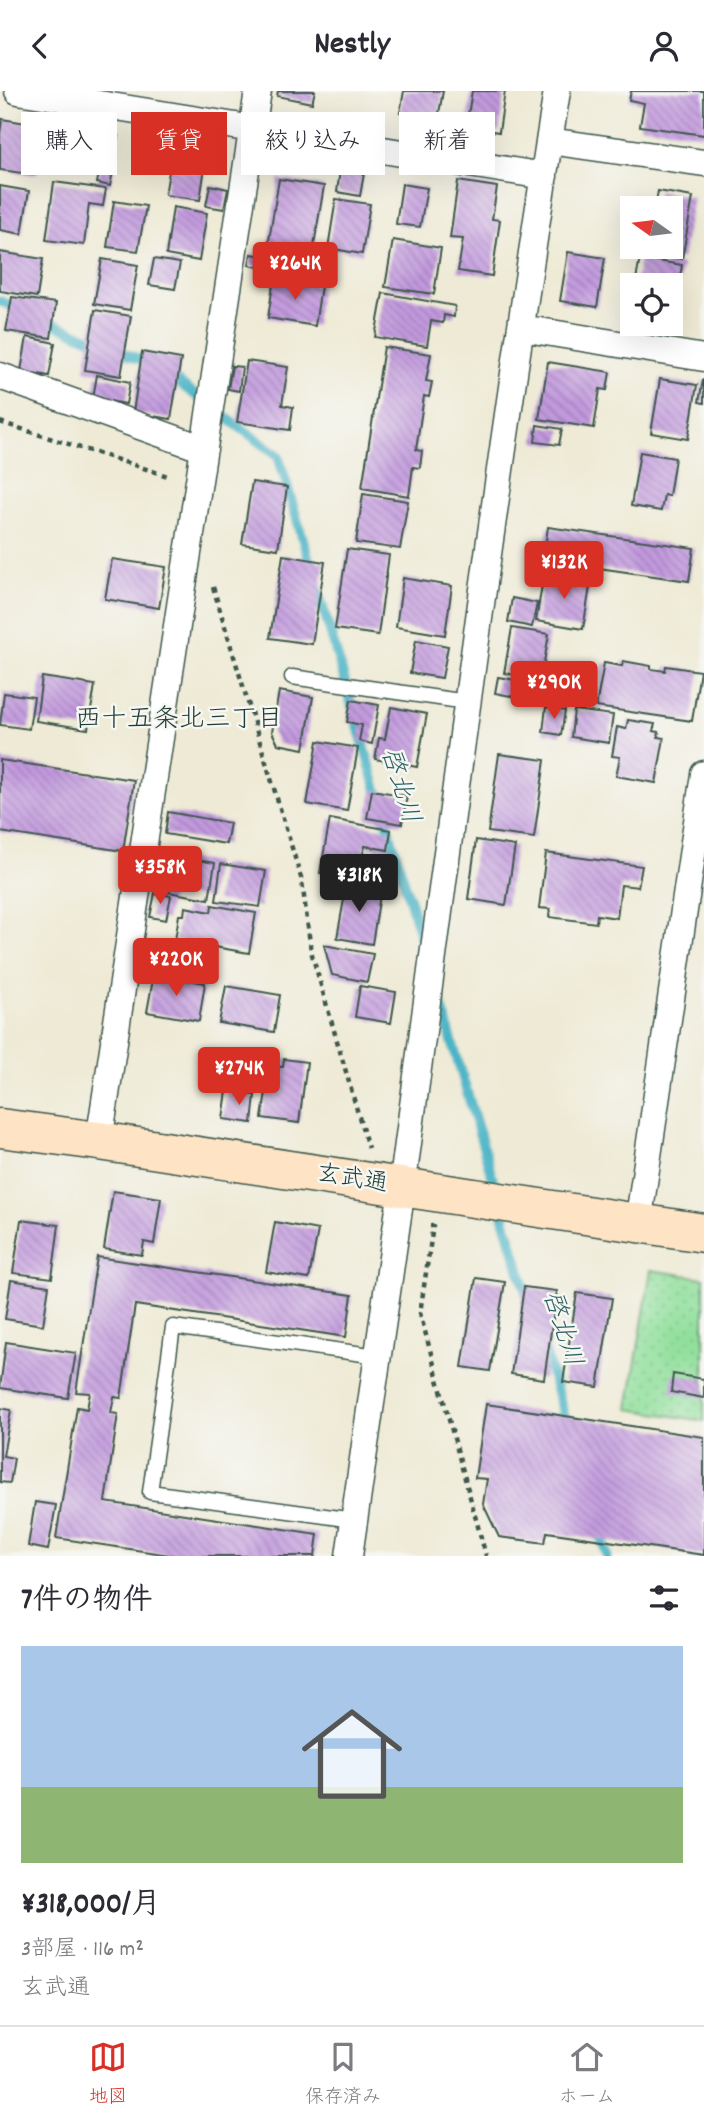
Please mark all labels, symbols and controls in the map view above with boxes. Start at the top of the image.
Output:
text: Nestly [314,23,390,69]
icon: back [21,27,59,65]
icon: person [645,27,683,65]
chip: 購入 [21,112,117,175]
chip: 賃貸 [131,112,227,175]
chip: 絞り込み [241,112,385,175]
chip: 新着 [399,112,495,175]
north arrow [620,196,682,259]
map controls [620,196,683,336]
pin: ¥264K [246,243,344,302]
text: ¥264K [269,248,321,281]
button: locate [620,273,683,336]
pin: ¥132K [515,541,613,601]
text: ¥132K [540,547,588,580]
pin: ¥290K [505,661,603,721]
text: ¥290K [527,667,581,700]
district label: 西十五条北三丁目 [75,702,283,739]
water label: 啓北川 [370,743,428,829]
pin: ¥358K [111,847,209,906]
text: ¥358K [134,852,186,885]
pin: ¥318K [310,855,408,914]
text: ¥318K [336,860,382,893]
pin: ¥220K [127,939,225,998]
text: ¥220K [149,944,203,977]
pin: ¥274K [190,1047,288,1107]
text: ¥274K [214,1053,264,1086]
street label: 玄武通 [314,1158,390,1202]
water label: 啓北川 [532,1286,590,1372]
icon: filters [645,1579,683,1617]
text: 7件の物件 [21,1581,153,1624]
icon: home [289,1691,415,1817]
text: ¥318,000/月 [21,1885,161,1928]
text: 3部屋 · 116 m² [21,1934,144,1967]
text: 玄武通 [21,1973,90,2006]
tab: 地図 [89,2038,127,2112]
tab: 保存済み [305,2038,381,2112]
tab: ホーム [559,2038,615,2112]

